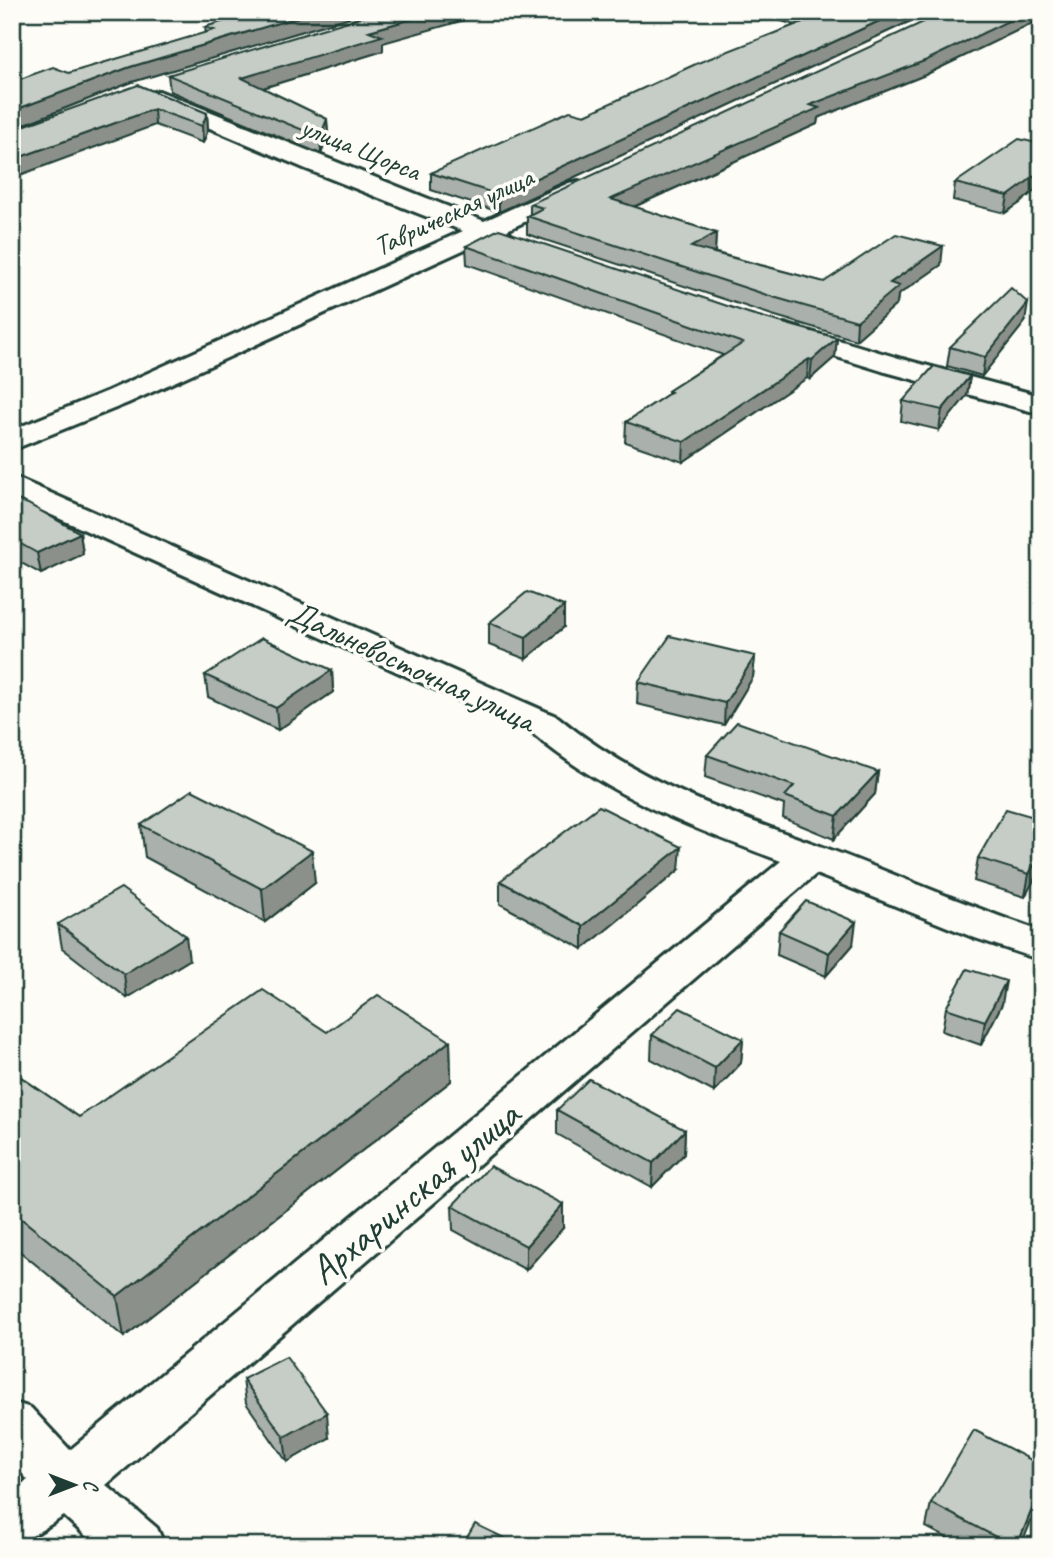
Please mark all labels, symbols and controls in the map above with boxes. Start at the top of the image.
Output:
street label: улица Щорса [294,108,427,189]
street label: Таврическая улица [368,159,540,264]
street label: Дальневосточная улица [281,590,544,743]
street label: Архаринская улица [299,1089,532,1295]
north arrow [38,1450,108,1520]
text: С [78,1480,102,1492]

